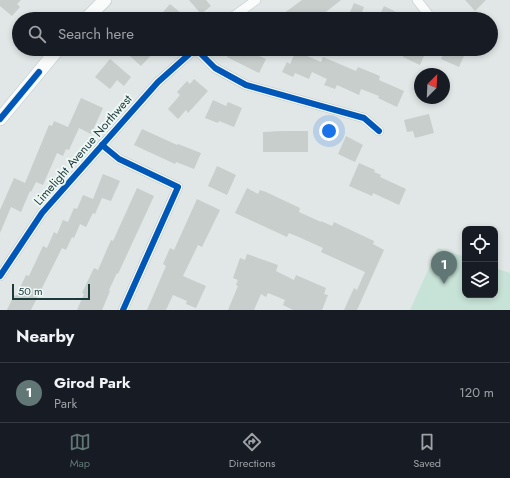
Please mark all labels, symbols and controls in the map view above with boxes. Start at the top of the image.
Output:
search box [12,12,498,56]
icon: search [26,23,48,45]
text: Search here [58,23,134,45]
north arrow [414,68,450,104]
street label: Limelight Avenue Northwest [30,91,136,209]
your location [319,121,339,141]
map controls [462,226,498,298]
button: locate [462,226,498,262]
pin: 1 [431,251,457,284]
button: layers [462,262,498,298]
scale bar [12,282,90,301]
text: 50 m [18,283,43,299]
text: Nearby [16,324,74,348]
text: Girod Park [54,372,131,394]
text: 1 [26,383,32,402]
text: 120 m [459,383,494,402]
text: Park [54,394,77,413]
tab: Map [69,431,91,471]
tab: Directions [229,431,275,471]
tab: Saved [413,431,441,471]

